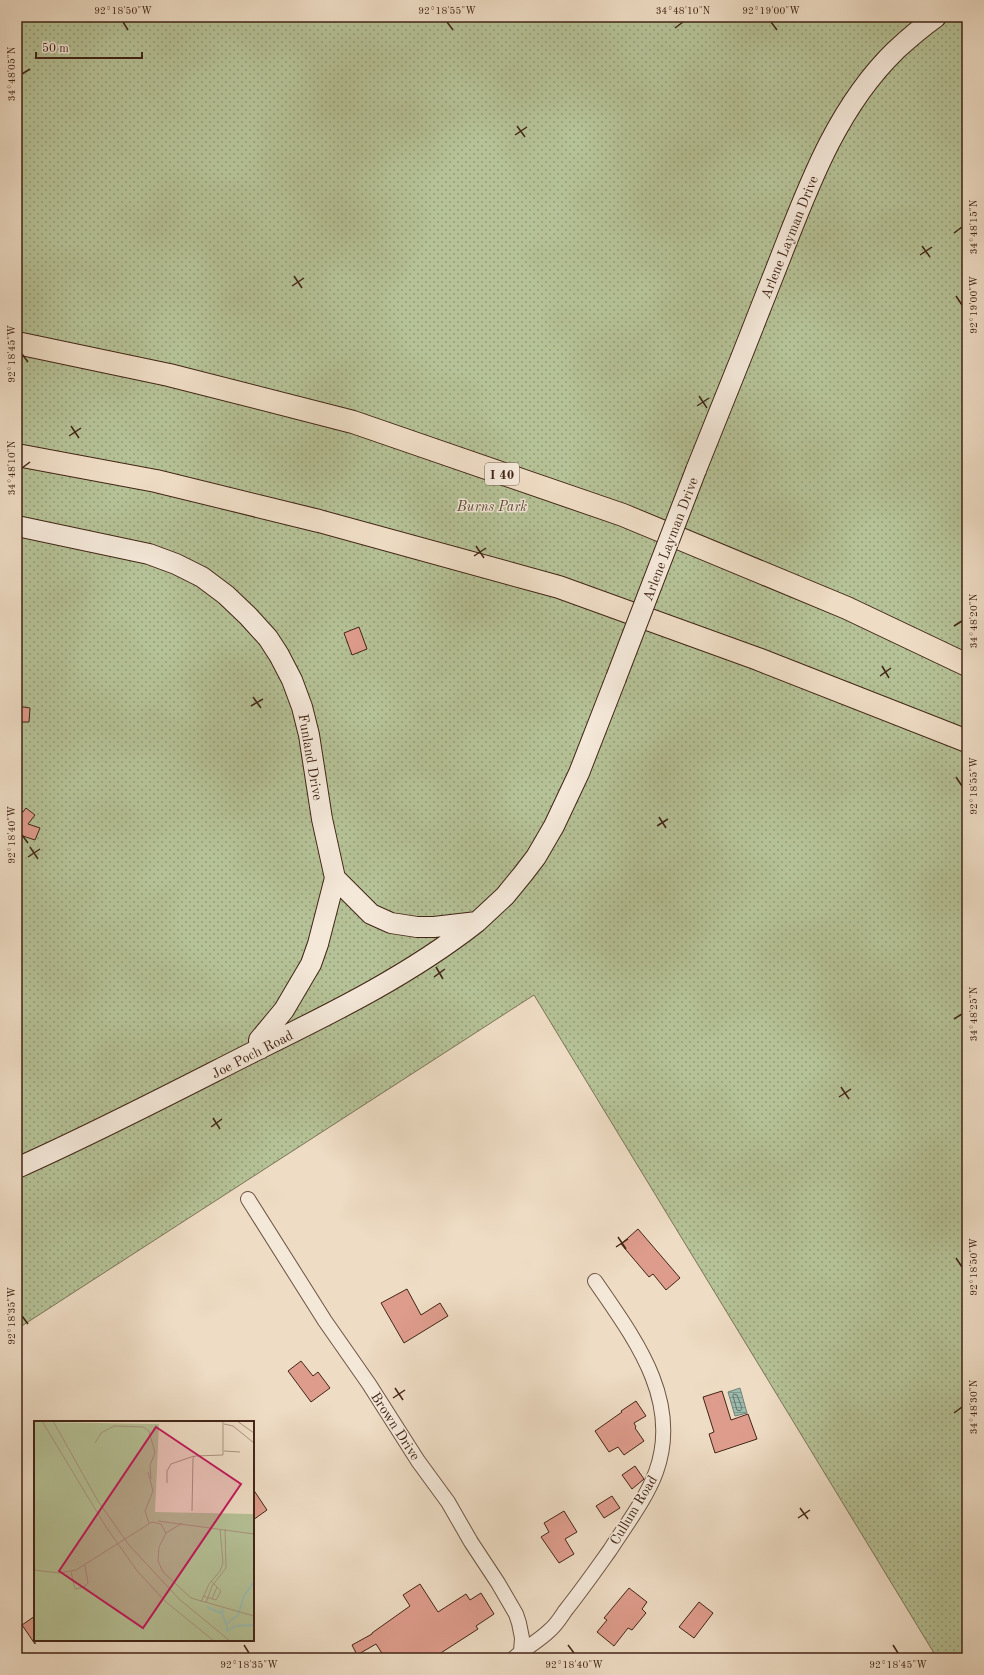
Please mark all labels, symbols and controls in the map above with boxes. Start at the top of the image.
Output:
text: 92°18'50"W [94,6,152,16]
text: 92°18'55"W [418,6,476,16]
text: 34°48'10"N [656,6,711,16]
text: 92°19'00"W [742,6,800,16]
scale bar [36,34,142,60]
text: 50 m [42,42,69,55]
text: 34°48'05"N [7,46,17,101]
street label: Arlene Layman Drive [759,174,821,301]
text: 34°48'15"N [969,199,979,254]
text: 92°19'00"W [969,276,979,334]
text: 92°18'45"W [7,325,17,383]
text: 34°48'10"N [7,440,17,495]
road number: I 40 [485,463,519,485]
street label: Arlene Layman Drive [641,476,701,603]
park label: Burns Park [456,500,527,514]
text: 34°48'20"N [969,593,979,648]
street label: Funland Drive [296,713,325,802]
text: 92°18'55"W [969,757,979,815]
text: 92°18'40"W [7,806,17,864]
text: 34°48'25"N [969,986,979,1041]
street label: Joe Poch Road [209,1028,295,1081]
text: 92°18'50"W [969,1238,979,1296]
text: 92°18'35"W [7,1287,17,1345]
text: 34°48'30"N [969,1379,979,1434]
street label: Brown Drive [368,1390,422,1463]
inset map [34,1421,254,1641]
street label: Cullum Road [608,1473,660,1548]
text: 92°18'35"W [220,1660,278,1670]
text: 92°18'40"W [545,1660,603,1670]
text: 92°18'45"W [869,1660,927,1670]

